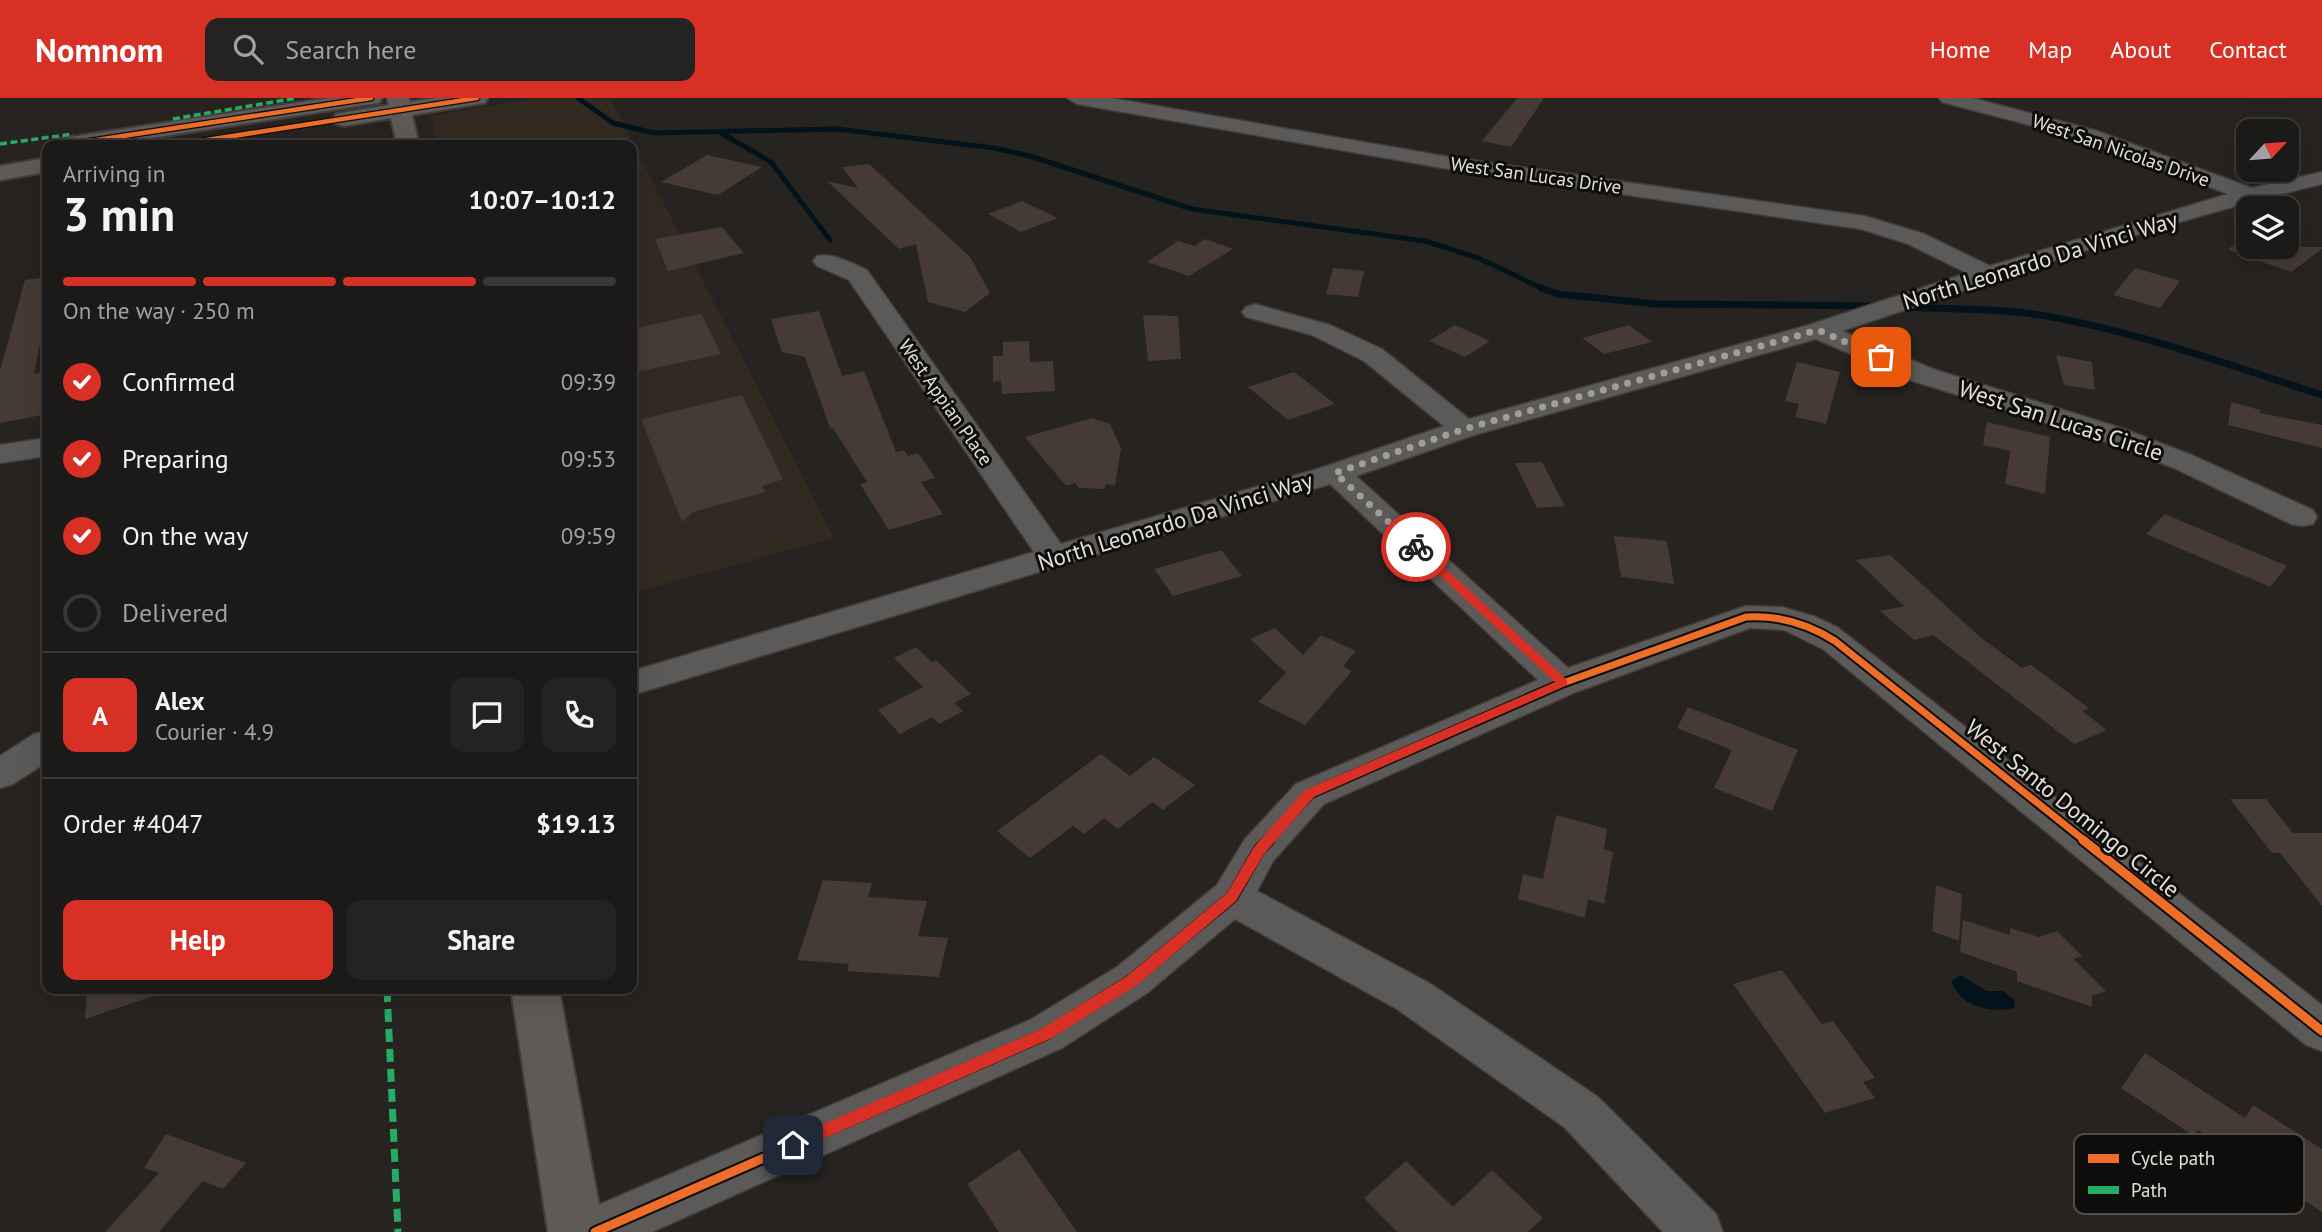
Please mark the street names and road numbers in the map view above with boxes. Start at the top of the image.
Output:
street label: West San Nicolas Drive [2029,108,2213,192]
street label: West San Lucas Drive [1449,151,1623,199]
street label: North Leonardo Da Vinci Way [1899,204,2181,316]
street label: West Appian Place [894,334,998,470]
street label: West San Lucas Circle [1955,373,2167,467]
street label: North Leonardo Da Vinci Way [1034,465,1316,577]
street label: West Santo Domingo Circle [1960,713,2186,903]

